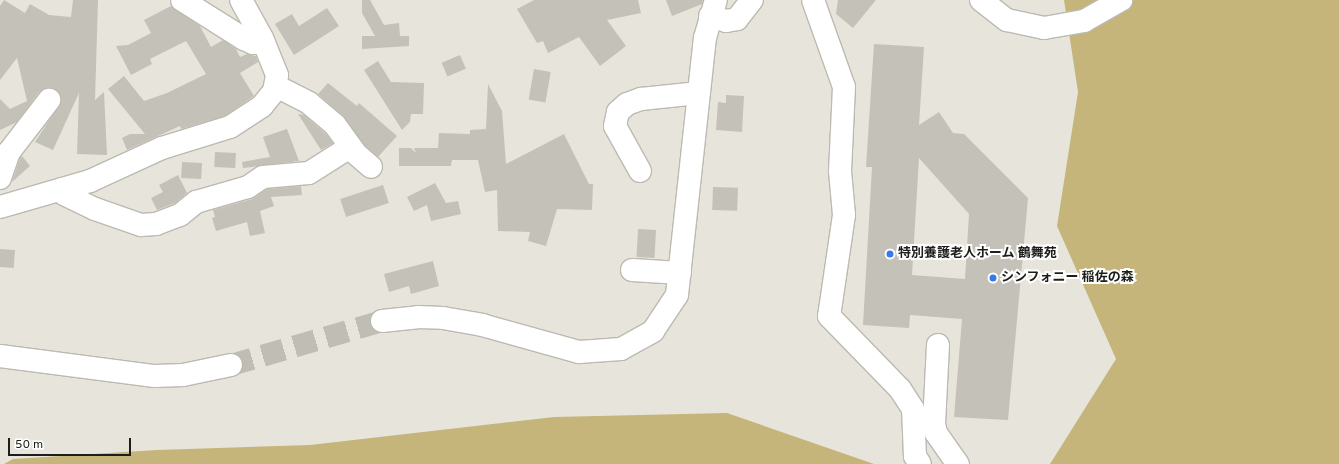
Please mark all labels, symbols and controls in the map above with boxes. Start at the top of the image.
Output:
place label: 特別養護老人ホーム 鶴舞苑 [898,246,1057,262]
marker: 特別養護老人ホーム 鶴舞苑 [885,249,895,259]
place label: シンフォニー 稲佐の森 [1001,270,1134,286]
marker: シンフォニー 稲佐の森 [988,273,998,283]
scale bar [10,430,133,456]
text: 50 m [15,437,43,453]

